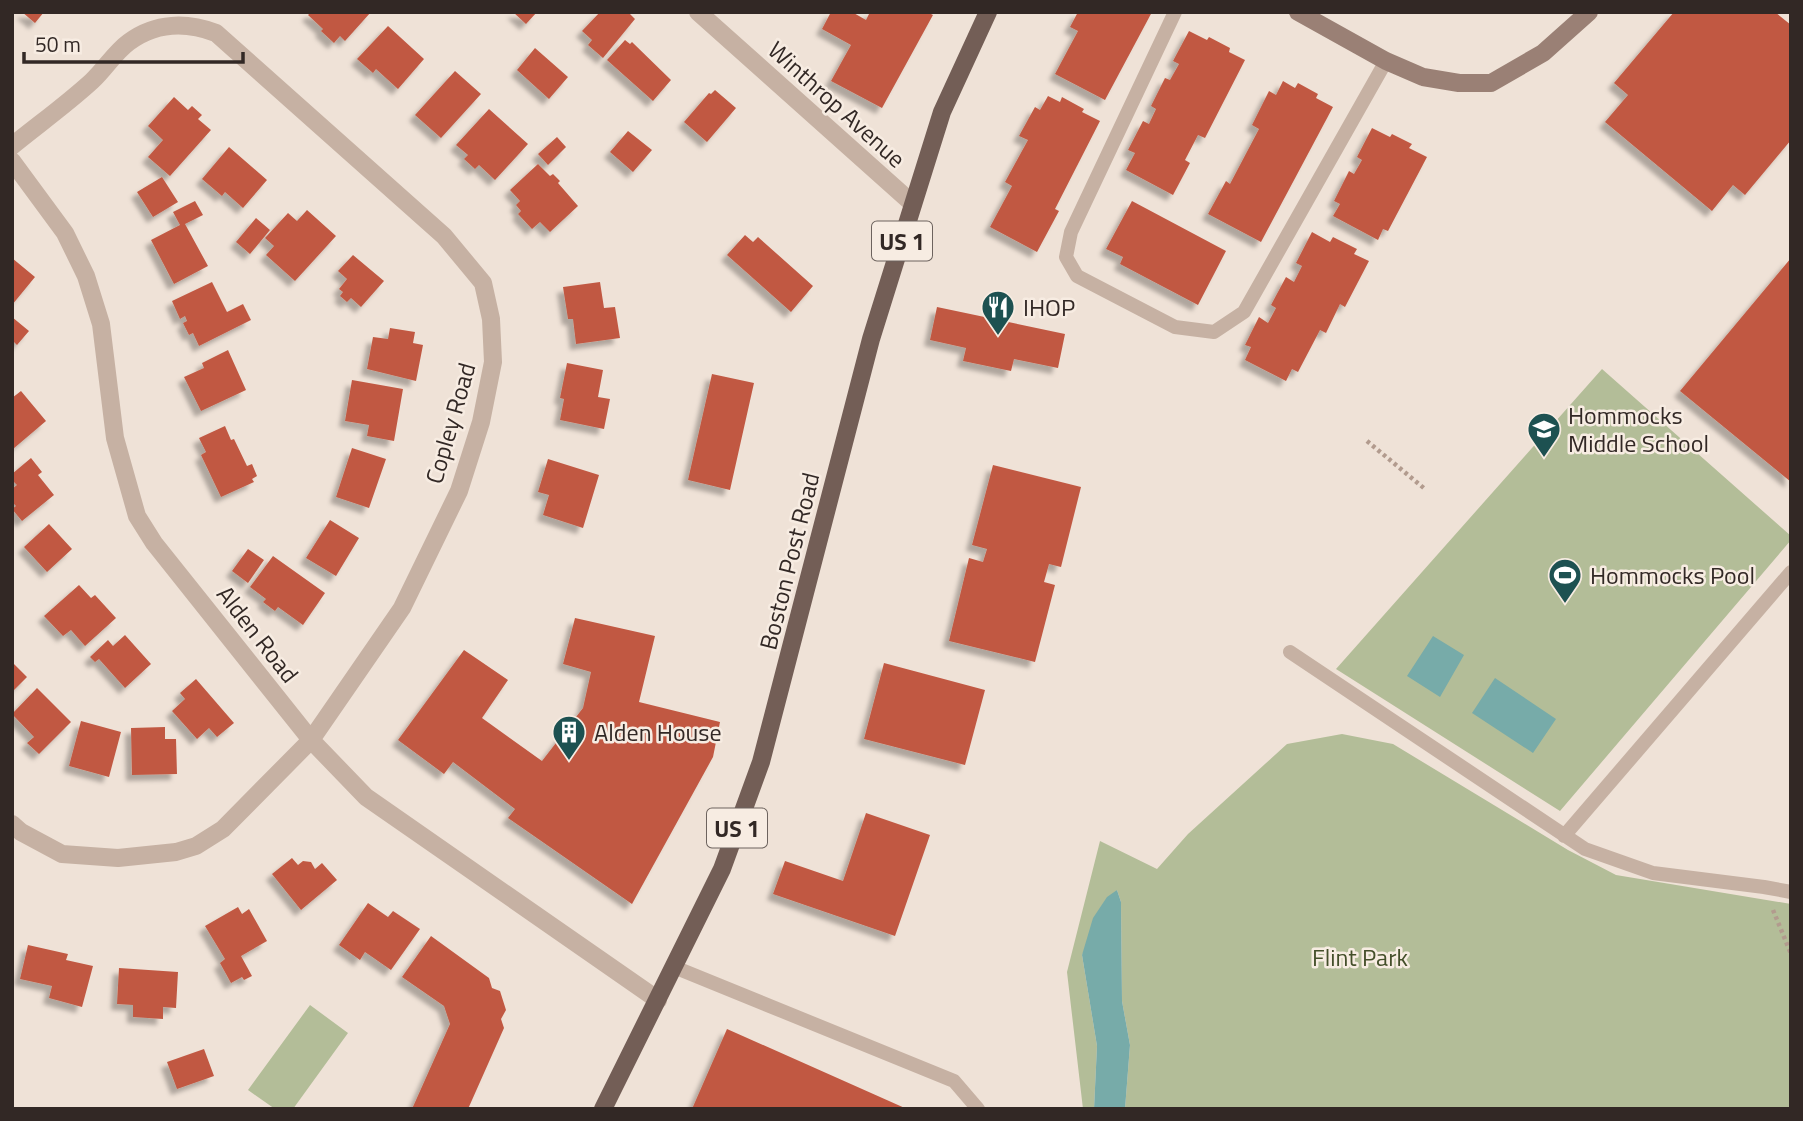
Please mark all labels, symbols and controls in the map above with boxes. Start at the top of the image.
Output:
scale bar [24,21,243,65]
text: 50 m [35,28,81,60]
street label: Winthrop Avenue [760,32,914,176]
road number: US 1 [872,222,932,260]
restaurant icon: IHOP [979,288,1017,337]
place label: IHOP [1023,289,1075,325]
street label: Copley Road [416,358,484,488]
place label: Hommocks Middle School [1568,397,1709,461]
school or university icon: Hommocks Middle School [1525,410,1563,459]
street label: Boston Post Road [750,469,828,653]
sports icon: Hommocks Pool [1546,556,1584,605]
place label: Hommocks Pool [1590,557,1755,593]
street label: Alden Road [208,578,308,690]
building icon: Alden House [550,713,588,762]
place label: Alden House [594,714,722,750]
road number: US 1 [707,808,767,848]
park label: Flint Park [1312,939,1408,975]

